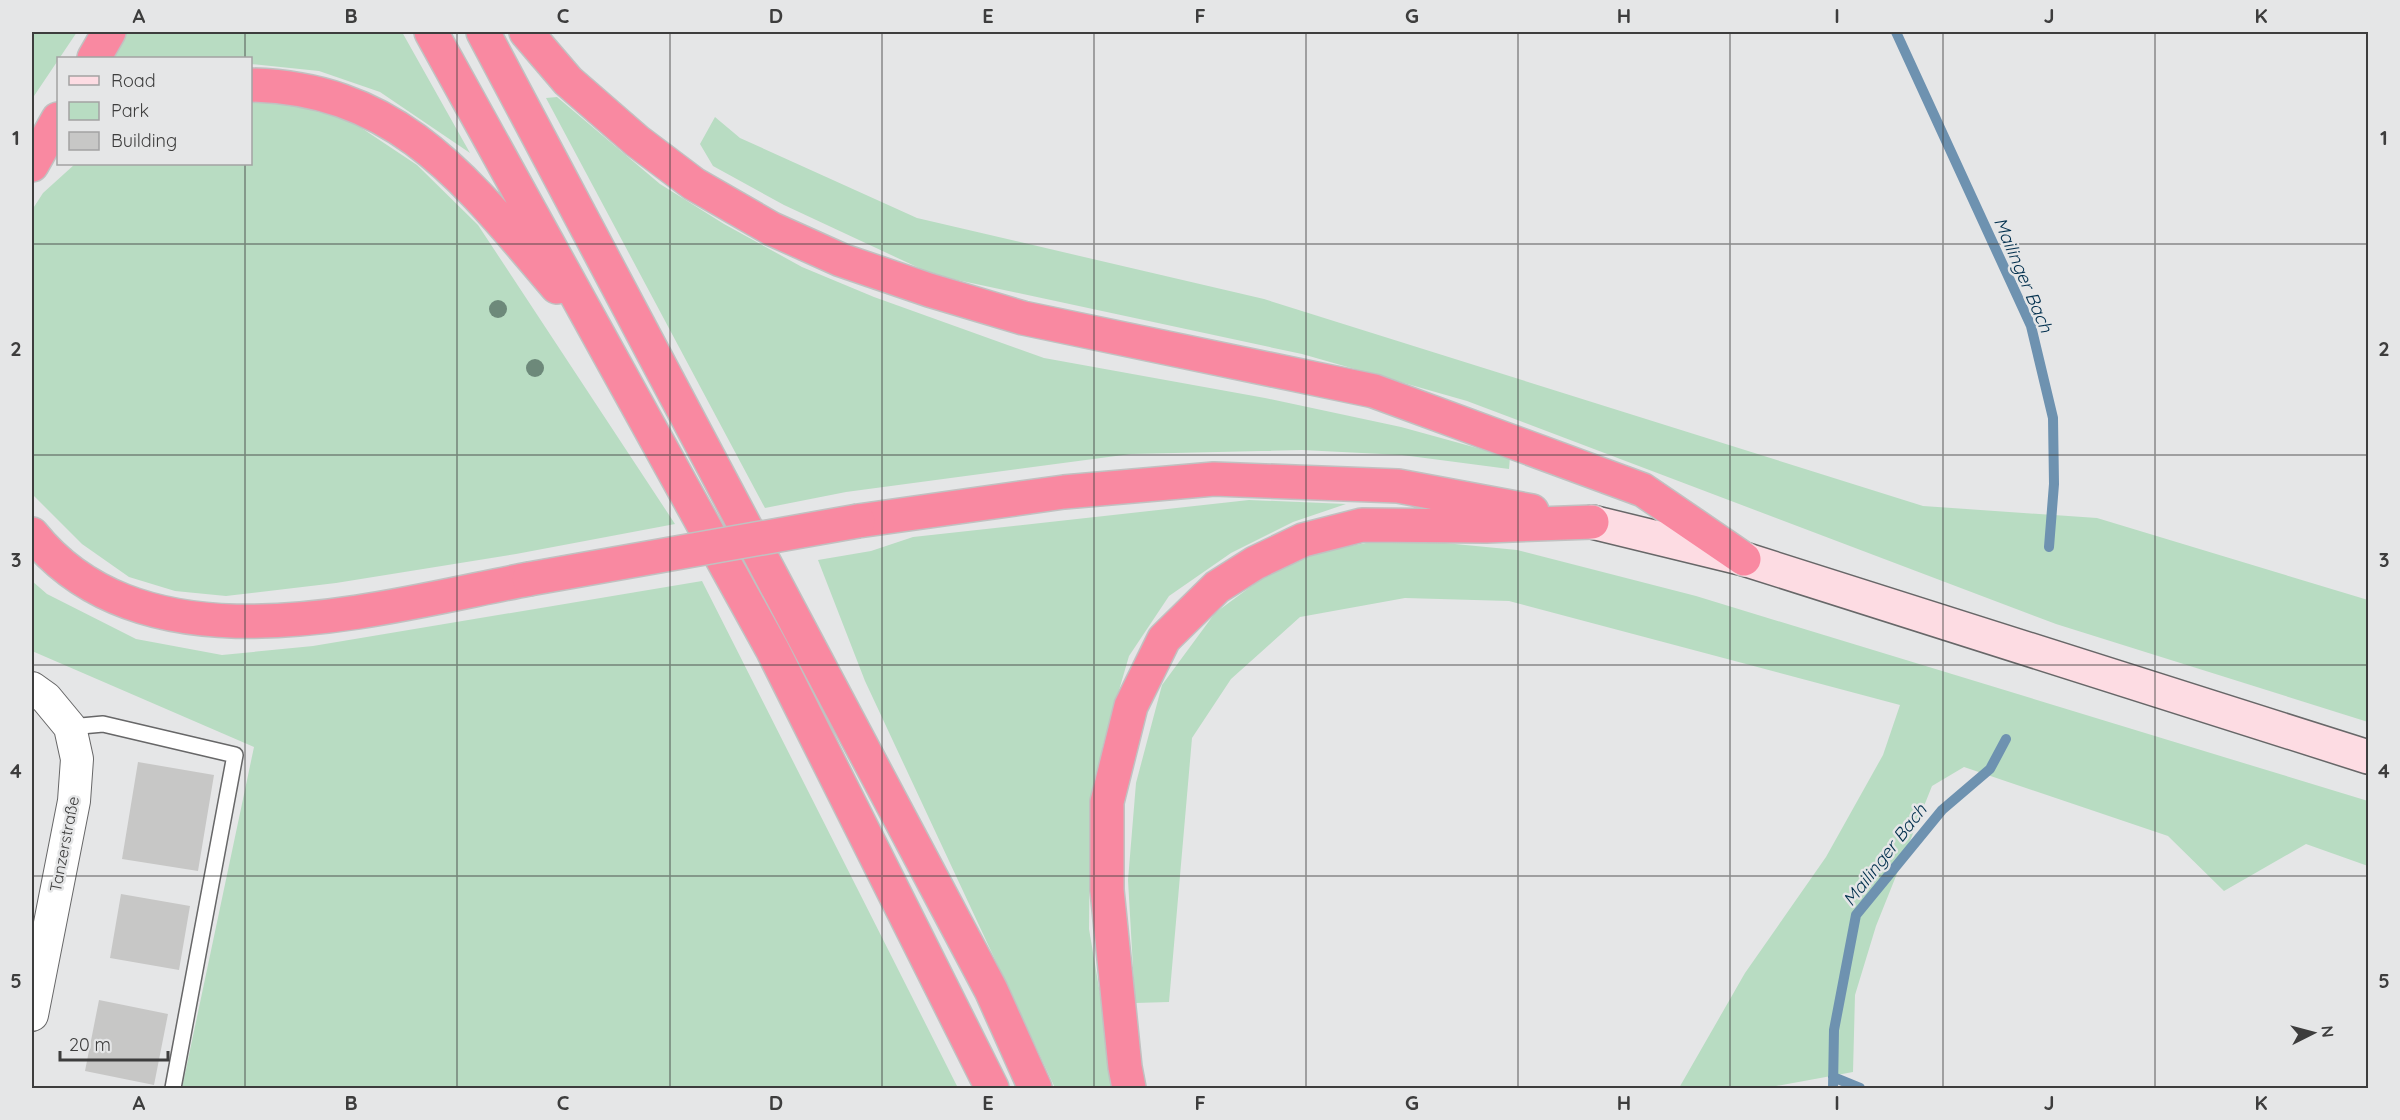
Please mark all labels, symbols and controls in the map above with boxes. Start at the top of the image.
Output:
text: A [133,3,146,28]
text: B [344,3,358,28]
text: C [557,3,570,28]
text: D [769,3,783,28]
text: E [982,3,994,28]
text: F [1194,3,1206,28]
text: G [1405,3,1419,28]
text: H [1617,3,1631,28]
text: I [1834,3,1840,28]
text: J [2043,3,2055,28]
text: K [2254,3,2268,28]
legend [57,57,252,165]
text: Road [111,69,156,92]
text: Park [111,99,149,122]
text: 1 [12,125,20,150]
text: 1 [2380,125,2388,150]
text: Building [111,129,177,152]
water label: Mailinger Bach [1989,214,2058,337]
text: 2 [10,336,22,361]
text: 2 [2378,336,2390,361]
text: 3 [11,547,21,572]
text: 3 [2379,547,2389,572]
text: 4 [10,758,22,783]
text: 4 [2378,758,2390,783]
street label: Tanzerstraße [45,794,83,894]
water label: Mailinger Bach [1838,799,1932,910]
text: 5 [10,968,22,993]
text: 5 [2378,968,2390,993]
north arrow [2283,1003,2343,1063]
scale bar [60,1024,168,1062]
text: N [2317,1025,2338,1038]
text: 20 m [69,1033,111,1056]
text: A [133,1090,146,1115]
text: B [344,1090,358,1115]
text: C [557,1090,570,1115]
text: D [769,1090,783,1115]
text: E [982,1090,994,1115]
text: F [1194,1090,1206,1115]
text: G [1405,1090,1419,1115]
text: H [1617,1090,1631,1115]
text: I [1834,1090,1840,1115]
text: J [2043,1090,2055,1115]
text: K [2254,1090,2268,1115]

